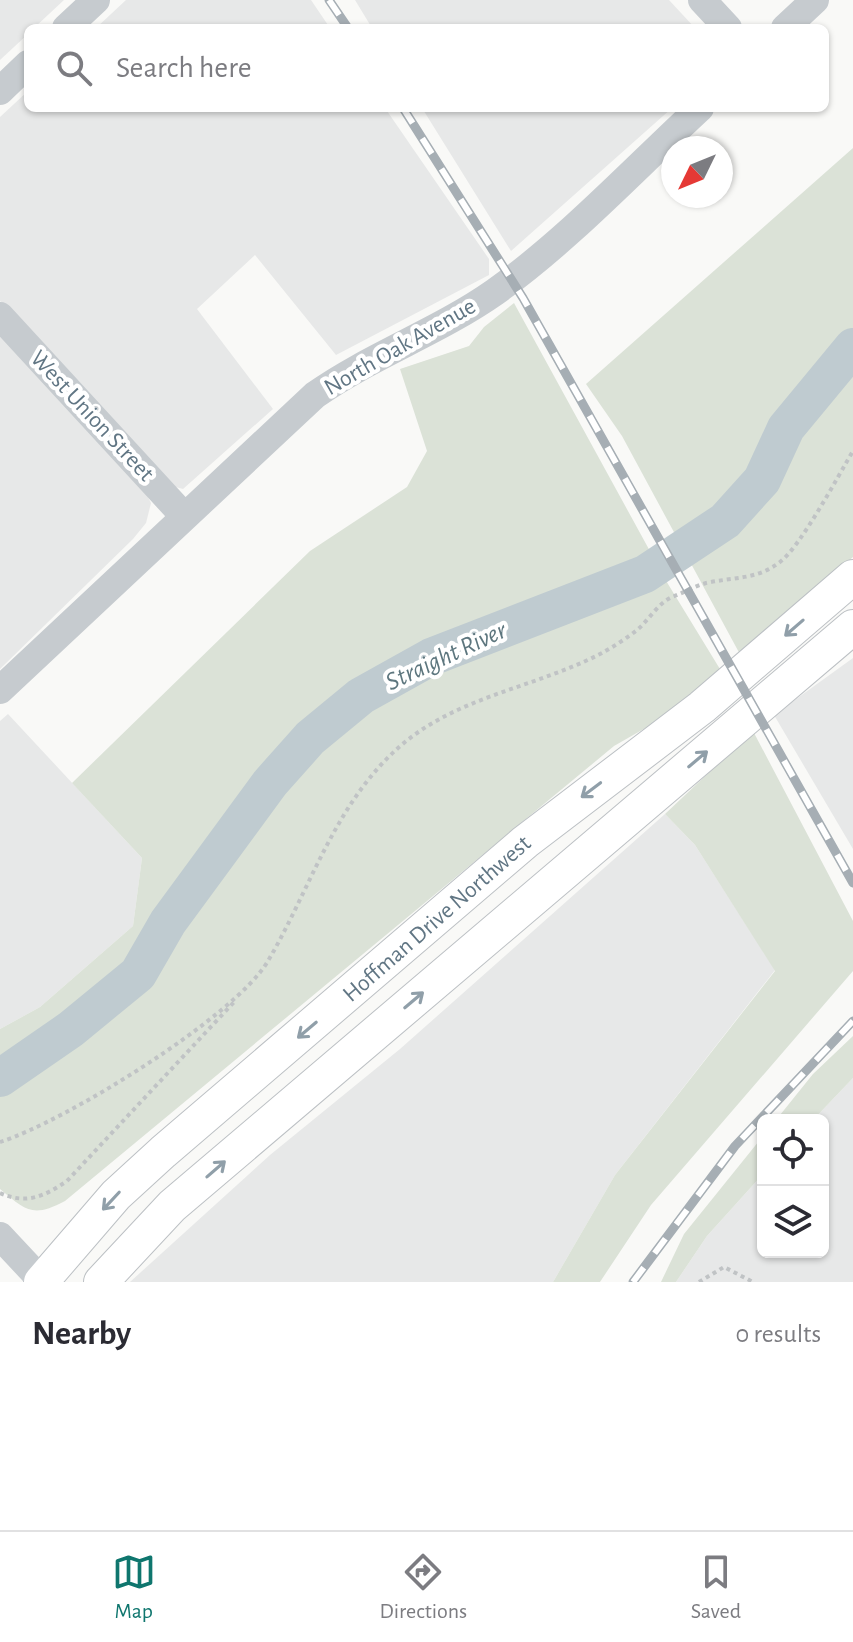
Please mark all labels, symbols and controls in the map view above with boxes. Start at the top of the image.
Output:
search box [24,24,829,112]
icon: search [52,46,96,90]
text: Search here [116,53,252,83]
north arrow [661,136,733,208]
street label: North Oak Avenue [320,294,480,400]
street label: West Union Street [26,346,159,486]
water label: Straight River [382,616,512,695]
one-way arrow [784,619,804,637]
one-way arrow [687,750,707,768]
one-way arrow [581,782,602,799]
street label: Hoffman Drive Northwest [338,831,536,1007]
one-way arrow [403,991,423,1009]
one-way arrow [297,1021,317,1039]
map controls [757,1114,829,1258]
button: locate [757,1114,829,1186]
one-way arrow [205,1160,226,1178]
button: layers [757,1186,829,1258]
one-way arrow [102,1191,121,1210]
text: Nearby [32,1317,131,1351]
text: 0 results [735,1321,821,1347]
tab: Map [112,1550,156,1624]
tab: Directions [379,1550,467,1624]
tab: Saved [691,1550,741,1624]

